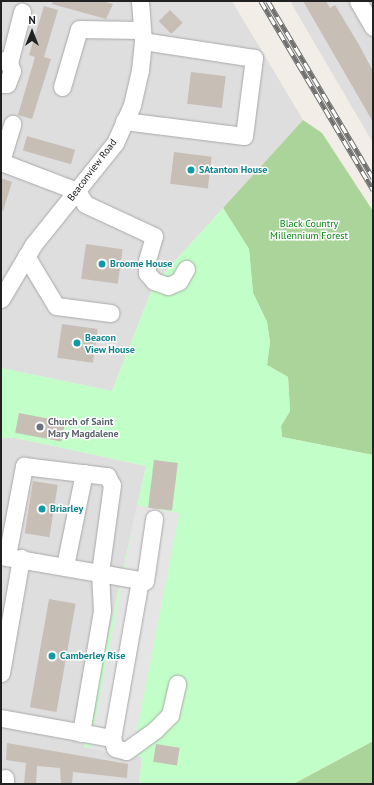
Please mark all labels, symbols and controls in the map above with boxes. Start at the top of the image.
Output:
north arrow [12,12,52,52]
text: N [28,13,36,27]
street label: Beaconview Road [65,137,119,203]
place label: SAtanton House [199,164,267,176]
marker: SAtanton House [186,165,196,175]
park label: Black Country Millennium Forest [270,217,348,240]
place label: Broome House [110,258,172,270]
marker: Broome House [97,259,107,269]
place label: Beacon View House [85,331,135,354]
marker: Beacon View House [72,338,82,348]
place label: Church of Saint Mary Magdalene [48,415,119,438]
marker: Church of Saint Mary Magdalene [35,422,45,432]
place label: Briarley [50,503,83,515]
marker: Briarley [37,504,47,514]
place label: Camberley Rise [60,650,126,662]
marker: Camberley Rise [47,651,57,661]

